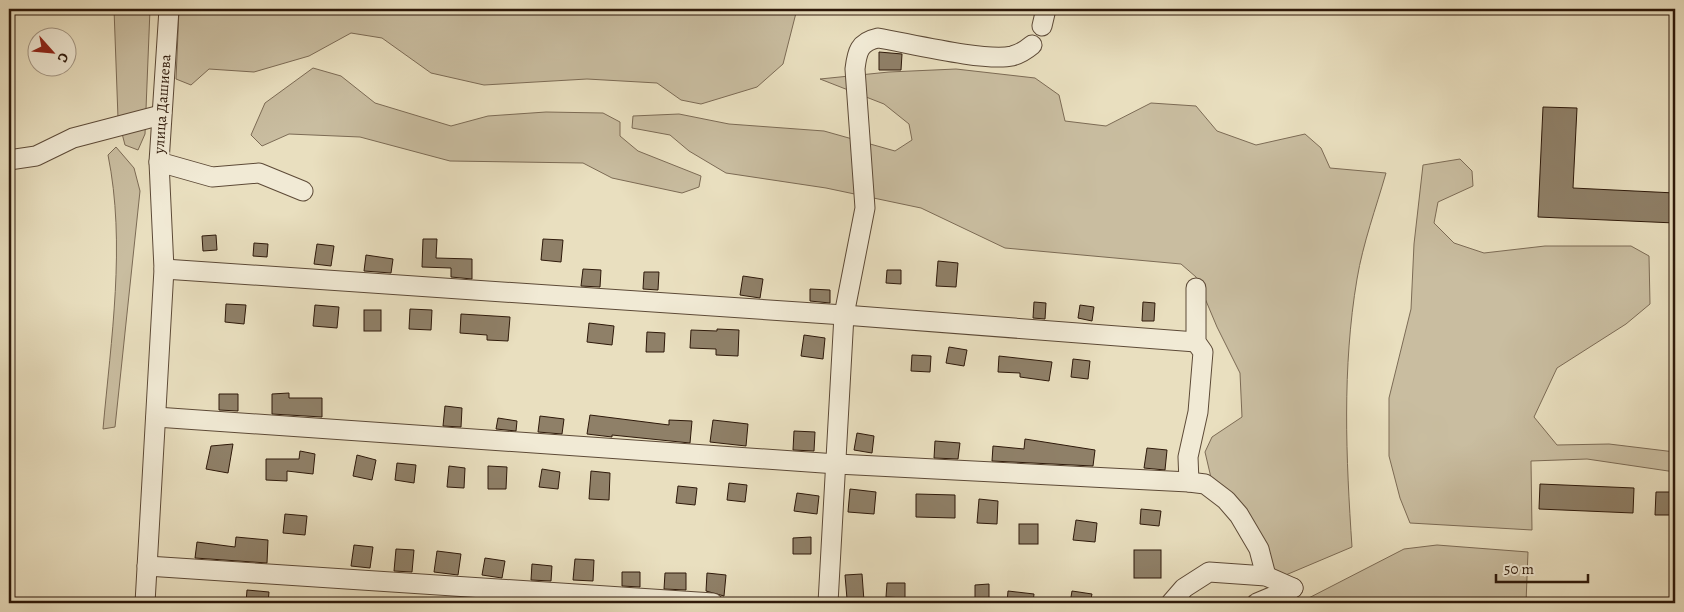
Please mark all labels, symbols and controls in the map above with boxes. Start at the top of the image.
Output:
north arrow [28,28,78,78]
text: С [53,50,74,66]
street label: улица Дашиева [148,53,175,155]
scale bar [1496,552,1589,584]
text: 50 m [1504,559,1534,579]

